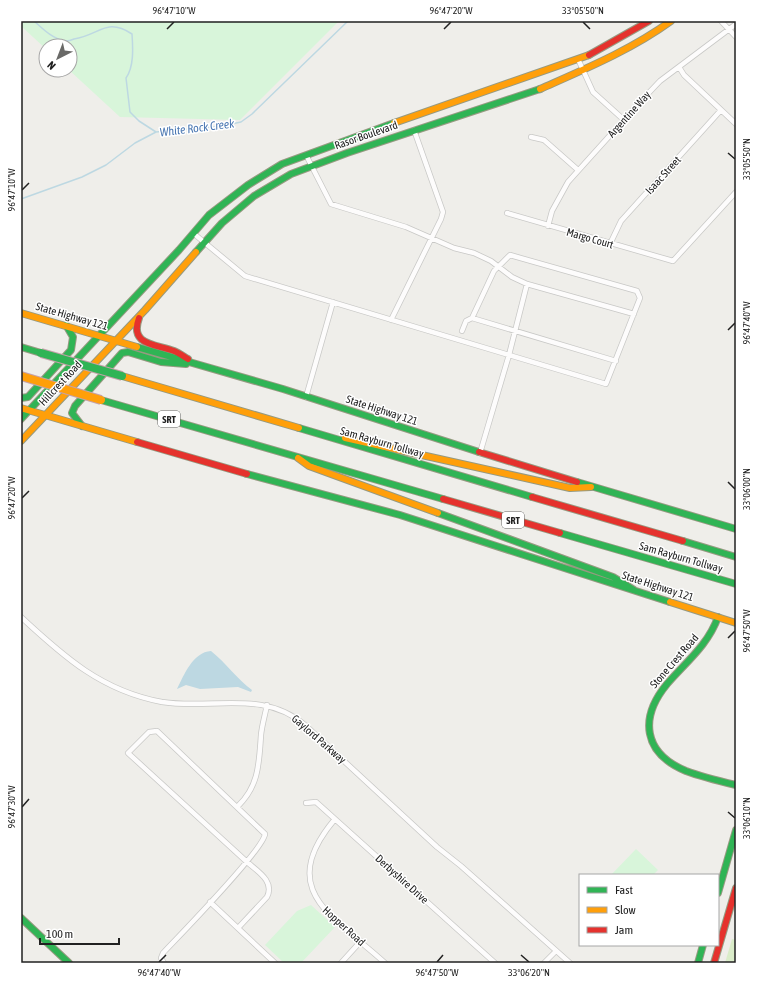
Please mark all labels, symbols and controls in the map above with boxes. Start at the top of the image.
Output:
text: 96°47'10"W [152,5,196,16]
text: 96°47'20"W [429,5,473,16]
text: 33°05'50"N [562,5,604,16]
north arrow [38,38,78,78]
text: N [45,59,58,72]
street label: Argentine Way [605,88,653,140]
water label: White Rock Creek [159,116,236,140]
street label: Rasor Boulevard [333,119,399,151]
text: 33°05'50"N [741,138,752,180]
street label: Isaac Street [643,154,683,196]
text: 96°47'10"W [6,168,17,212]
street label: Margo Court [565,226,615,250]
street label: State Highway 121 [35,300,109,332]
text: 96°47'40"W [741,301,752,345]
street label: Hillcrest Road [36,358,84,408]
street label: State Highway 121 [345,393,419,427]
road number: SRT [158,411,180,427]
street label: Sam Rayburn Tollway [339,424,425,460]
text: 33°06'00"N [741,468,752,510]
text: 96°47'20"W [6,476,17,520]
road number: SRT [502,512,524,528]
street label: Sam Rayburn Tollway [638,539,724,575]
street label: State Highway 121 [621,569,695,603]
text: 96°47'50"W [741,609,752,653]
street label: Stone Crest Road [647,632,701,690]
street label: Gaylord Parkway [289,712,349,766]
text: 96°47'30"W [6,785,17,829]
text: 33°06'10"N [741,797,752,839]
street label: Derbyshire Drive [373,852,431,906]
legend [579,874,719,946]
text: Fast [615,883,633,897]
text: Slow [615,903,636,917]
street label: Hopper Road [320,904,368,948]
scale bar [40,920,119,946]
text: Jam [615,923,633,937]
text: 100 m [46,927,73,941]
text: 96°47'40"W [137,967,181,978]
text: 96°47'50"W [415,967,459,978]
text: 33°06'20"N [508,967,550,978]

